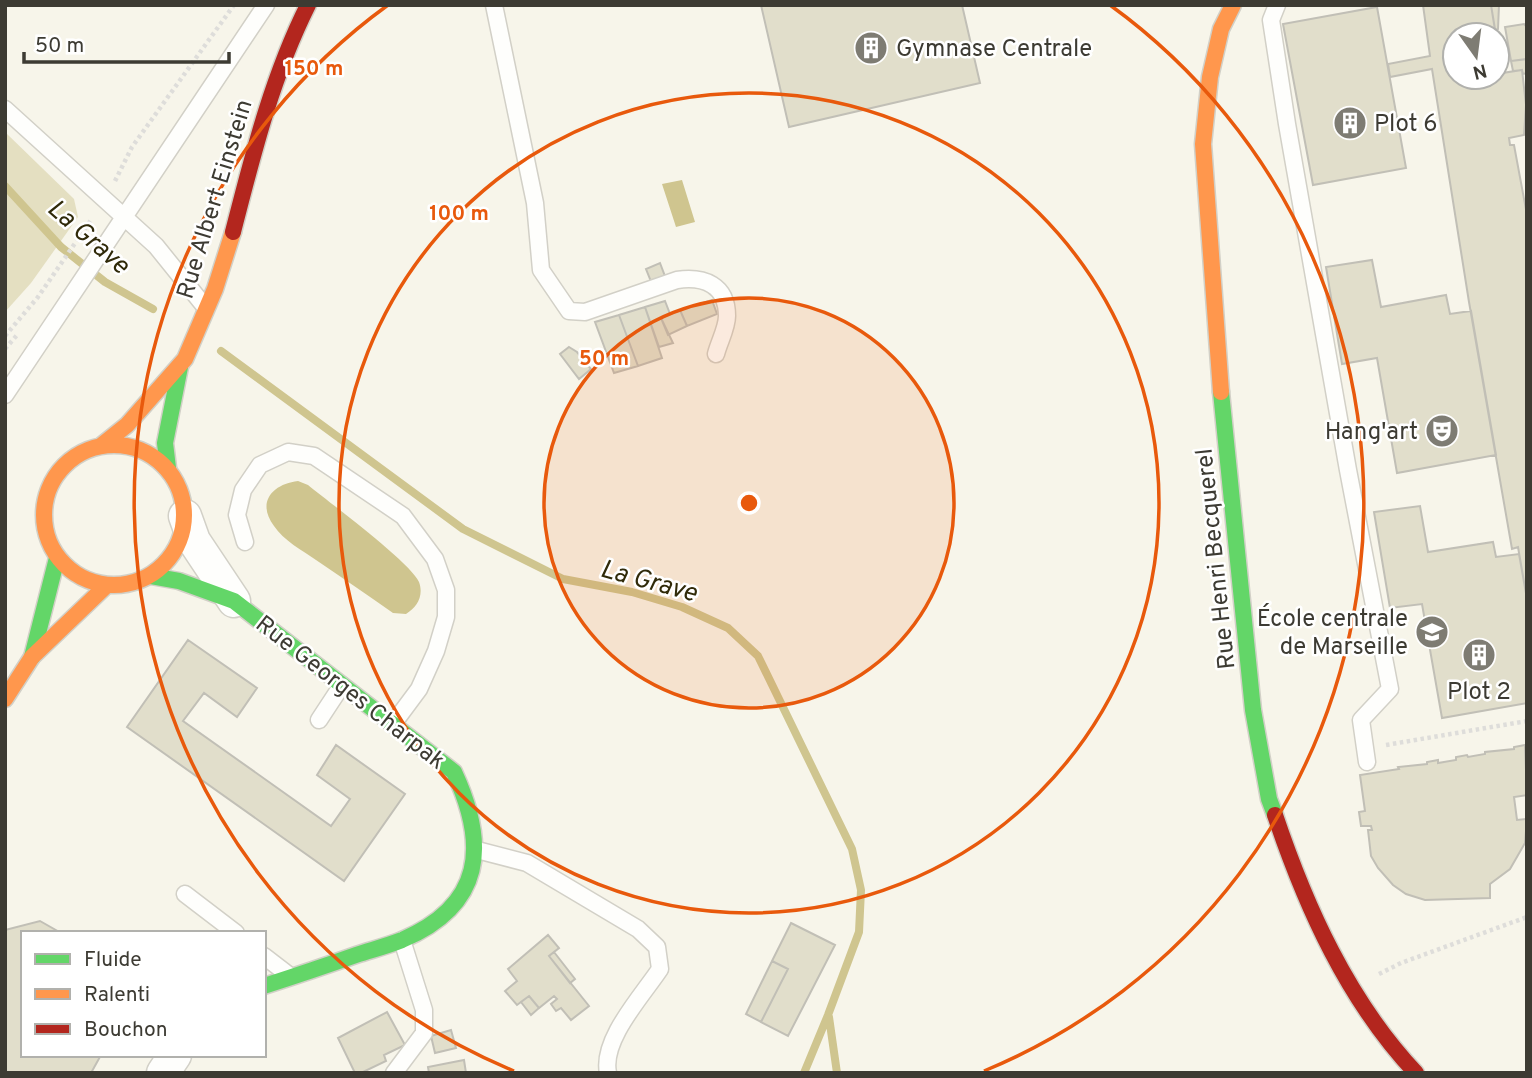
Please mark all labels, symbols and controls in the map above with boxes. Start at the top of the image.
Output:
scale bar [24,21,229,65]
north arrow [1441,21,1511,91]
building icon: Gymnase Centrale [852,29,890,67]
text: 50 m [35,33,84,60]
place label: Gymnase Centrale [896,35,1092,65]
text: 150 m [285,56,343,83]
text: N [1470,57,1489,84]
street label: Rue Albert Einstein [171,96,261,303]
building icon: Plot 6 [1331,104,1369,142]
place label: Plot 6 [1374,110,1438,140]
water label: La Grave [39,193,136,283]
text: 100 m [429,201,489,228]
text: 50 m [579,346,629,373]
theatre icon: Hang'art [1423,412,1461,450]
place label: Hang'art [1325,418,1418,448]
street label: Rue Henri Becquerel [1190,447,1243,671]
centre of rings [737,491,761,515]
water label: La Grave [596,554,701,611]
place label: École centrale de Marseille [1257,603,1408,663]
street label: Rue Georges Charpak [249,610,451,777]
school or university icon: École centrale de Marseille [1413,613,1451,651]
building icon: Plot 2 [1460,636,1498,674]
place label: Plot 2 [1447,678,1511,708]
legend [21,931,266,1057]
text: Fluide [84,947,142,974]
text: Ralenti [84,982,150,1009]
text: Bouchon [84,1017,167,1044]

